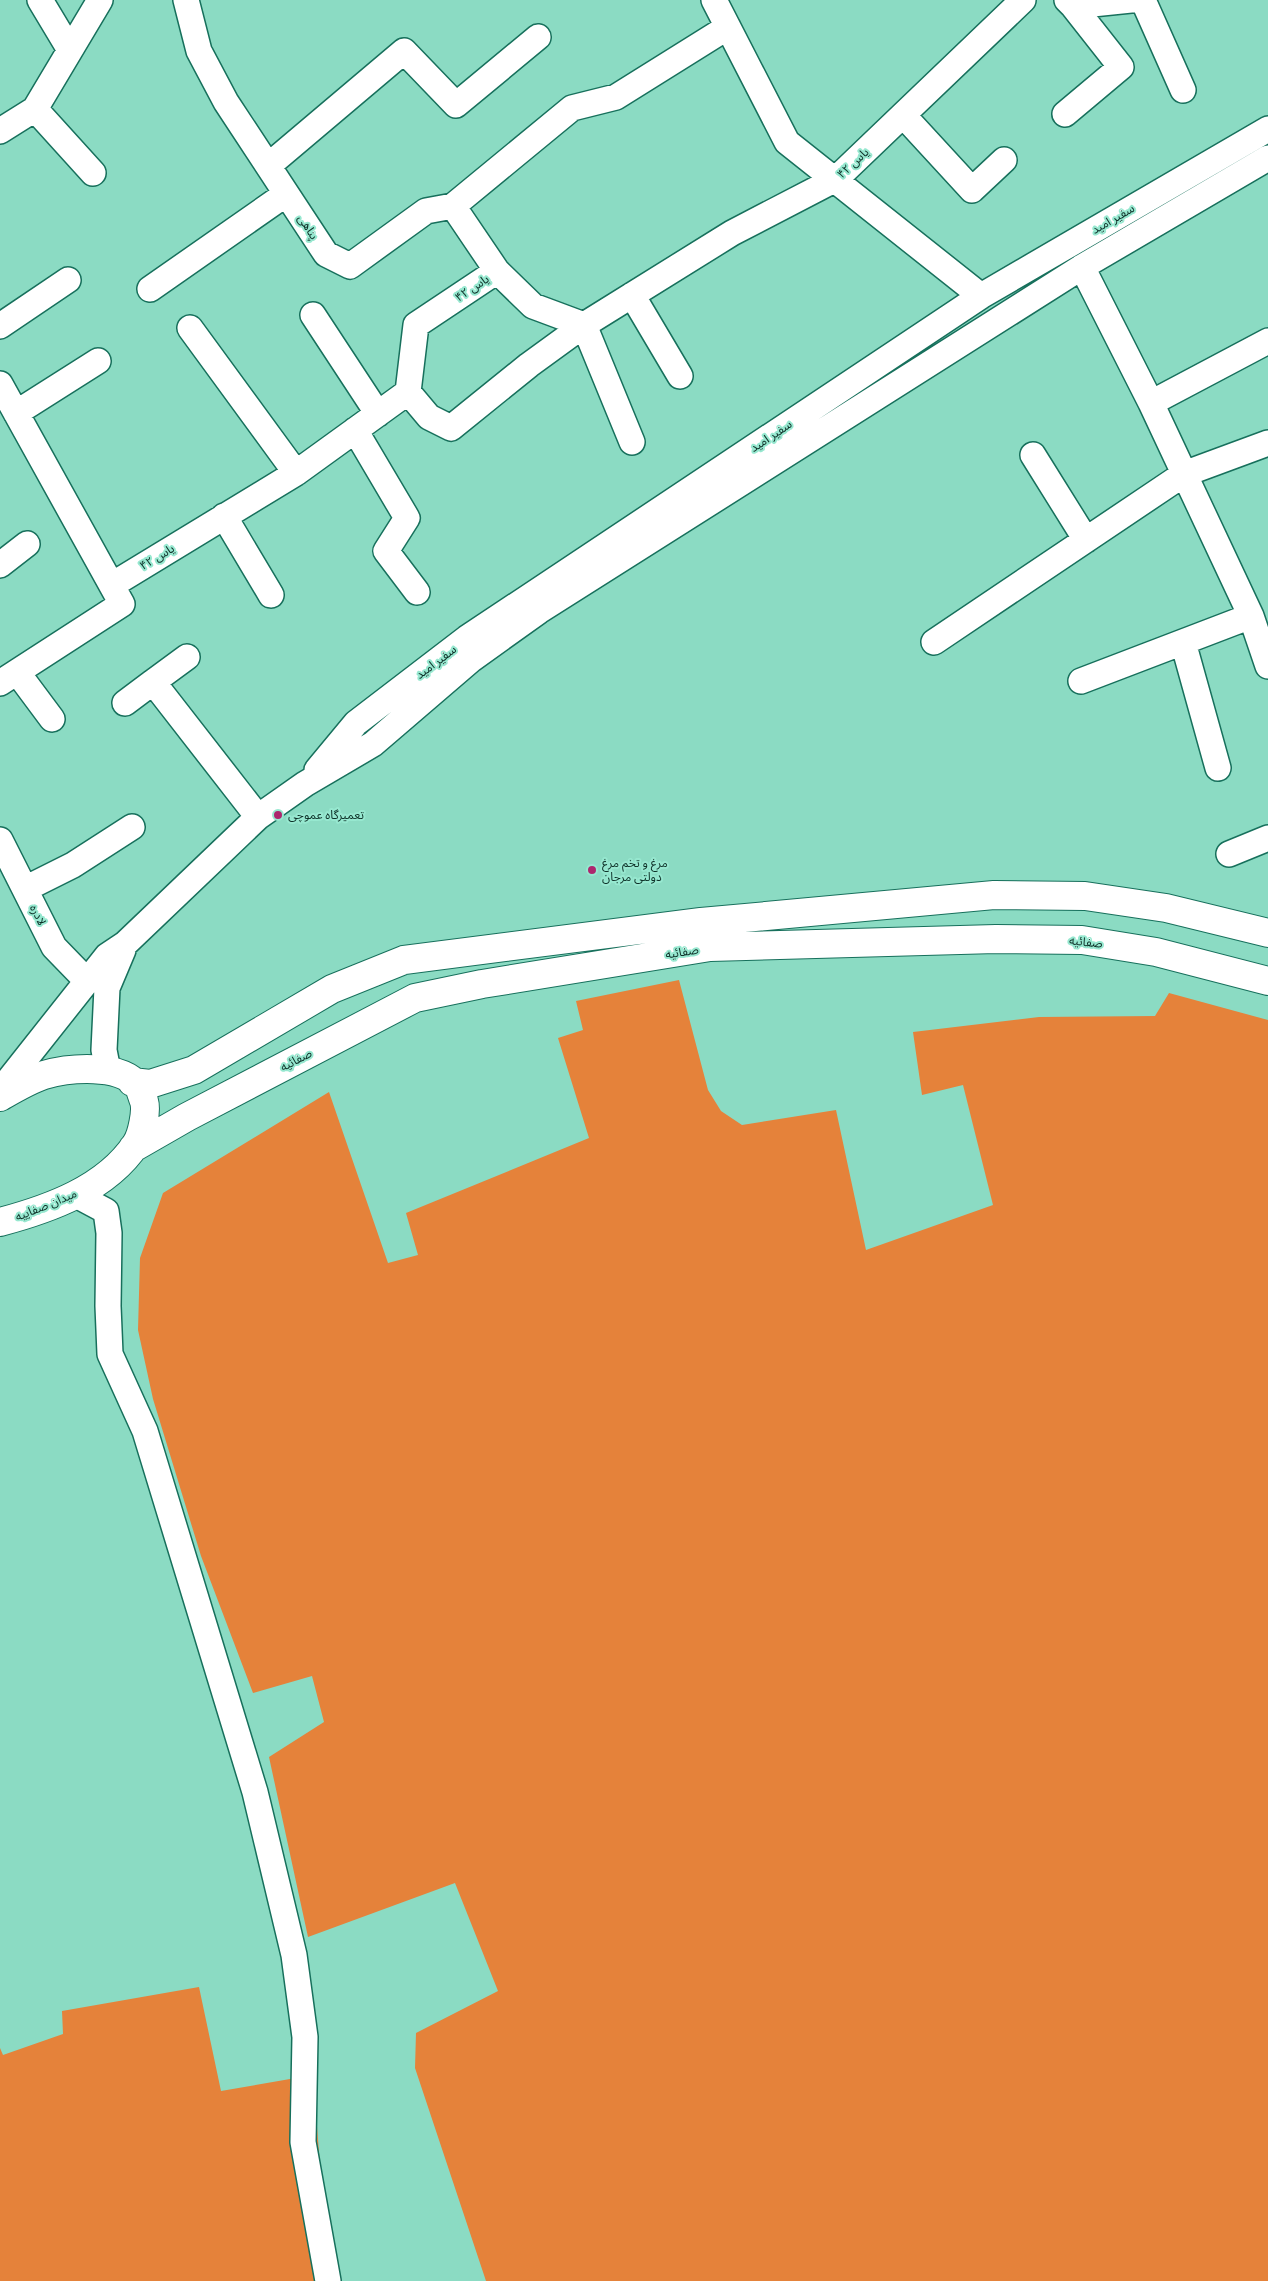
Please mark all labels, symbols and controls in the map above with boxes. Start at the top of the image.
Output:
street label: یاس ۴۲ [834,145,872,181]
street label: سفیر امید [1089,201,1137,237]
street label: پناهی [294,212,321,243]
street label: یاس ۴۲ [452,272,492,304]
street label: سفیر امید [747,417,795,455]
street label: یاس ۴۲ [137,541,177,573]
street label: سفیر امید [413,642,459,682]
place label: تعمیرگاه عموچی [288,808,365,823]
marker: تعمیرگاه عموچی [272,809,284,821]
place label: مرغ و تخم مرغ دولتی مرجان [602,856,668,884]
marker: مرغ و تخم مرغ دولتی مرجان [586,864,598,876]
street label: لادره [27,902,49,928]
street label: صفائیه [1068,933,1104,951]
street label: صفائیه [664,942,700,962]
street label: صفائیه [278,1046,314,1074]
street label: میدان صفاییه [13,1186,79,1224]

